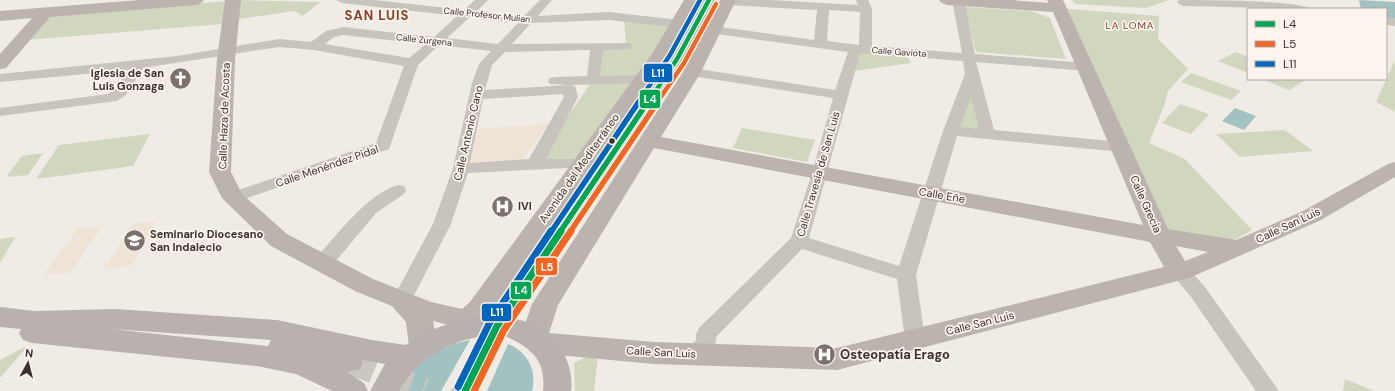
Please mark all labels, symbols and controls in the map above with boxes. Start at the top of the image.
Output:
street label: Calle Profesor Mulian [443,4,531,26]
district label: SAN LUIS [345,7,409,24]
legend [1247,8,1387,80]
text: L4 [1283,16,1296,32]
district label: LA LOMA [1106,19,1154,32]
street label: Calle Zurgena [395,31,453,49]
text: L5 [1283,36,1296,52]
street label: Calle Gaviota [871,44,927,60]
text: L11 [1283,56,1296,72]
street label: Calle Haza de Acosta [215,62,233,170]
line badge: L11 [643,63,673,83]
place label: iglesia de San Luis Gonzaga [91,66,164,93]
church icon: iglesia de San Luis Gonzaga [167,66,193,92]
text: L11 [651,66,665,80]
street label: Calle Antonio Cano [450,84,486,182]
line badge: L4 [639,89,661,109]
text: L4 [643,92,657,106]
street label: Calle Travesía de San Luis [793,110,843,238]
street label: Avenida del Mediterráneo [536,111,622,225]
unlabelled marker [607,136,617,146]
street label: Calle Menéndez Pidal [274,142,380,190]
street label: Calle Grecia [1127,173,1165,235]
street label: Calle Eñe [918,184,966,206]
hospital icon: IVI [490,193,516,219]
place label: IVI [518,199,532,213]
street label: Calle San Luis [1253,204,1323,246]
school or university icon: Seminario Diocesano San Indalecio [122,227,148,253]
place label: Seminario Diocesano San Indalecio [150,227,264,254]
line badge: L5 [535,257,558,276]
text: L5 [541,260,554,274]
line badge: L4 [510,281,532,300]
text: L4 [514,283,528,297]
line badge: L11 [481,303,512,322]
text: L11 [490,305,504,319]
street label: Calle San Luis [944,308,1016,338]
hospital icon: Osteopatía Erago [812,341,838,367]
north arrow [8,343,48,383]
street label: Calle San Luis [626,343,696,361]
text: N [24,346,34,361]
place label: Osteopatía Erago [840,346,950,363]

